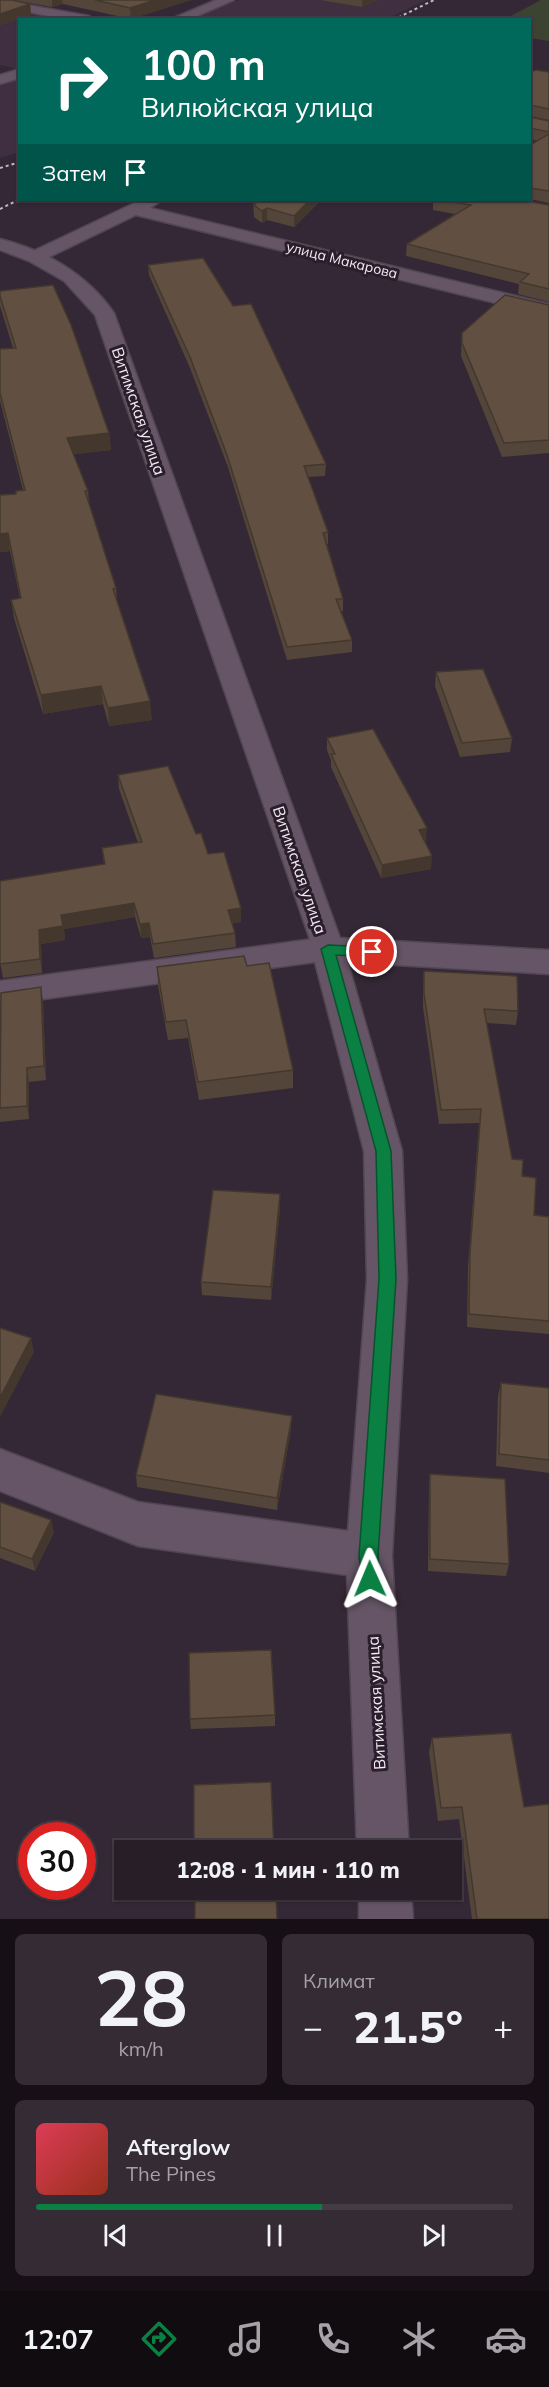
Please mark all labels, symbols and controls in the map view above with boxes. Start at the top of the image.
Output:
text: 100 m [141,38,266,91]
icon: right [42,42,120,120]
text: Вилюйская улица [141,90,374,124]
icon: arrive [119,156,152,189]
text: Затем [42,159,107,187]
street label: улица Макарова [284,237,400,283]
street label: Витимская улица [108,344,170,478]
street label: Витимская улица [269,803,331,937]
pin [346,926,397,977]
icon: arrive [355,935,388,968]
position arrow [338,1547,402,1611]
street label: Витимская улица [363,1636,389,1770]
speed limit sign: 30 [18,1822,96,1900]
text: 12:08 · 1 мин · 110 m [176,1856,400,1884]
text: 28 [94,1948,188,2046]
text: Климат [303,1968,375,1993]
text: 21.5° [353,1998,463,2054]
text: − [303,2006,323,2047]
text: + [493,2006,513,2047]
text: km/h [118,2036,164,2061]
text: Afterglow [126,2133,230,2161]
text: The Pines [126,2161,216,2186]
icon: previous [99,2219,132,2252]
icon: pause [258,2219,291,2252]
icon: next [417,2219,450,2252]
icon: directions [138,2318,180,2360]
icon: music [225,2318,267,2360]
icon: phone [312,2318,354,2360]
icon: climate [398,2318,440,2360]
icon: car [485,2318,527,2360]
text: 12:07 [22,2322,94,2356]

